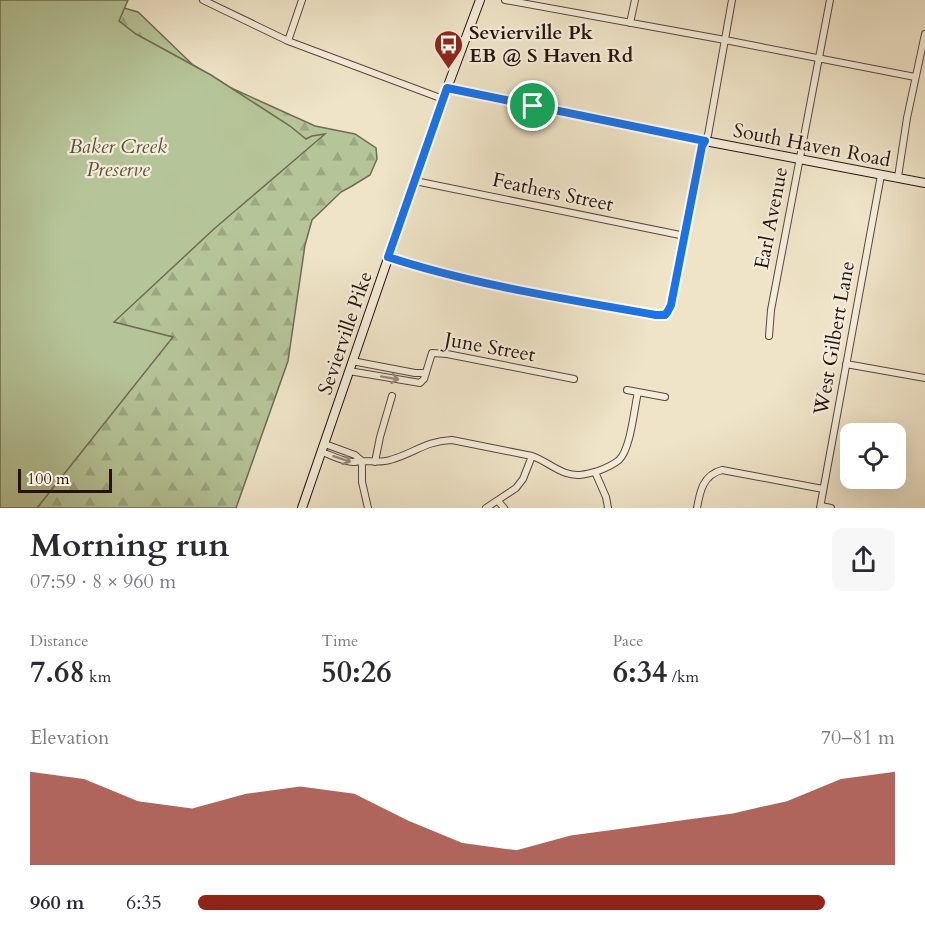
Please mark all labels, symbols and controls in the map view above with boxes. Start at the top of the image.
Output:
place label: Sevierville Pk EB @ S Haven Rd [469,19,634,69]
bus stop icon: Sevierville Pk EB @ S Haven Rd [432,28,464,70]
pin [507,80,558,131]
icon: arrive [516,89,549,122]
street label: South Haven Road [731,117,893,174]
park label: Baker Creek Preserve [69,133,167,183]
street label: Earl Avenue [748,165,794,271]
street label: Feathers Street [490,166,617,218]
street label: West Gilbert Lane [807,259,861,418]
street label: Sevierville Pike [311,268,379,398]
street label: June Street [440,325,538,368]
one-way arrow [380,373,399,384]
map controls [840,423,906,489]
button: locate [840,423,906,489]
one-way arrow [332,454,350,465]
scale bar [18,466,112,493]
text: 100 m [27,468,69,490]
text: Morning run [30,523,230,568]
button: share [832,528,895,591]
text: 07:59 · 8 × 960 m [30,568,176,595]
text: Distance [30,630,88,652]
text: Time [321,630,358,652]
text: Pace [613,630,644,652]
text: 7.68 [30,652,85,693]
text: 50:26 [321,652,392,693]
text: 6:34 [613,652,667,693]
text: km [85,666,111,688]
text: /km [667,666,699,688]
text: Elevation [30,724,109,751]
text: 70–81 m [821,724,895,751]
text: 960 m [30,889,85,916]
text: 6:35 [126,889,162,916]

